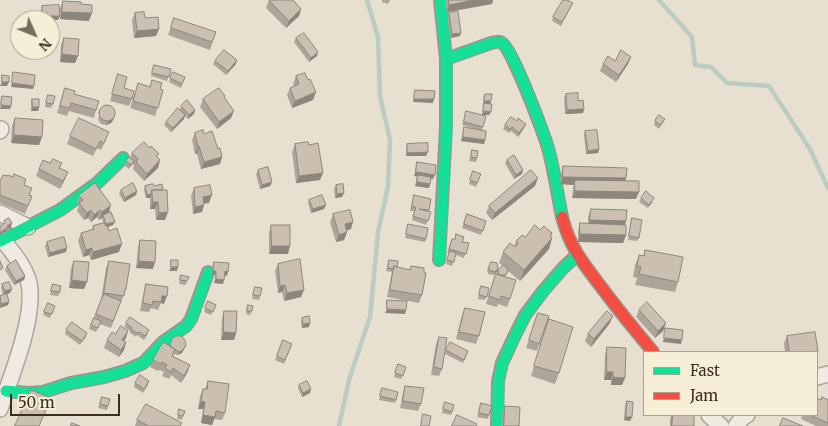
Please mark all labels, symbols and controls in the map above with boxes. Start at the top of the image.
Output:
north arrow [10,10,60,60]
text: N [35,34,55,55]
legend [643,351,818,416]
text: Fast [690,361,720,380]
scale bar [12,384,122,416]
text: Jam [690,386,718,405]
text: 50 m [18,393,55,412]

